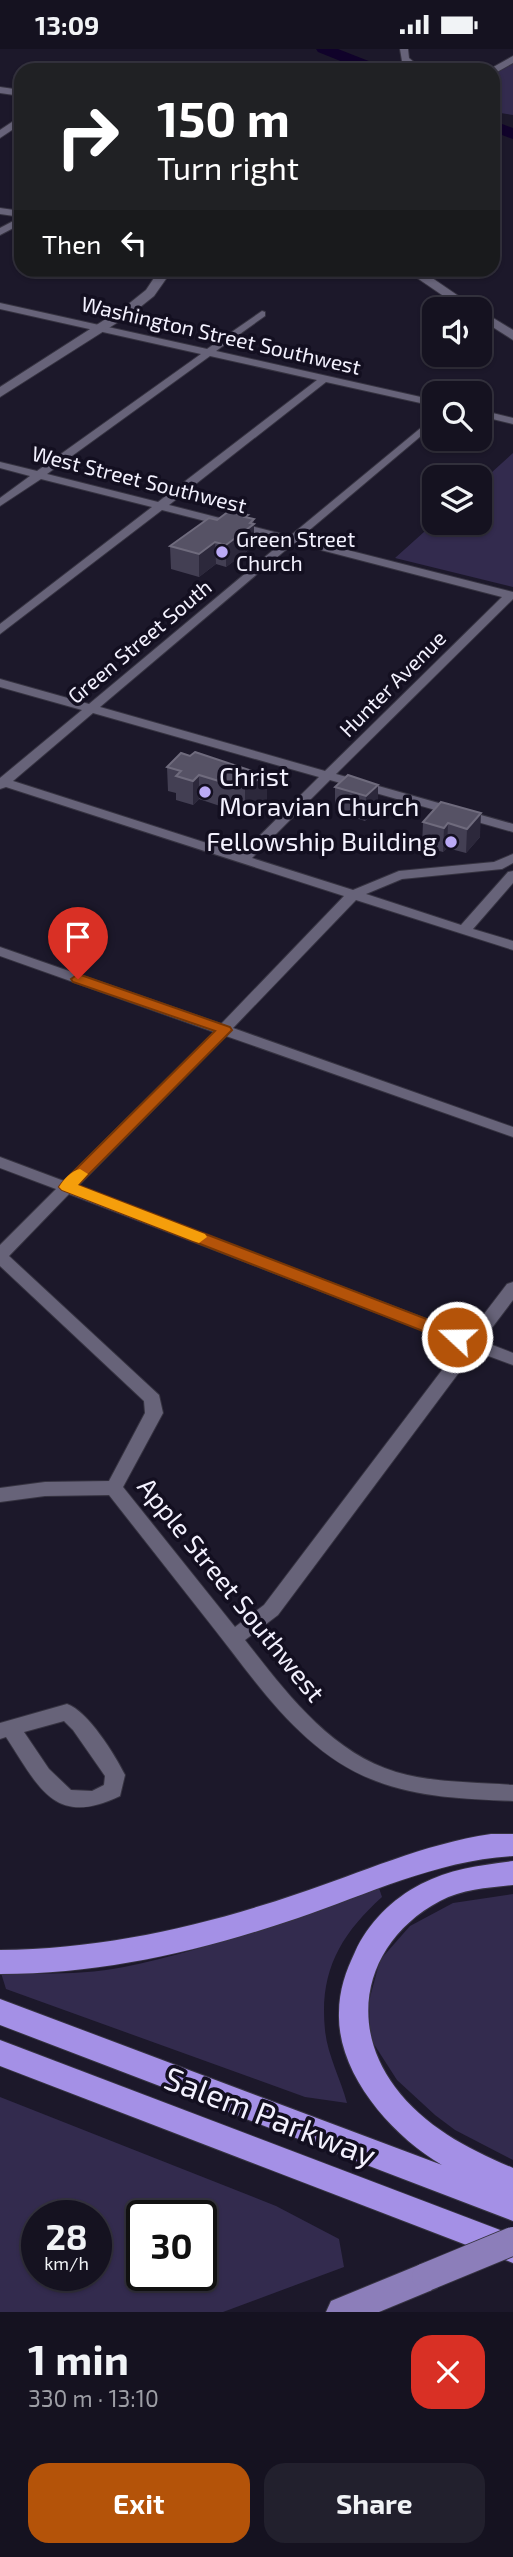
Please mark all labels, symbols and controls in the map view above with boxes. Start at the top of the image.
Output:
text: 13:09 [35,9,99,40]
text: 150 m [157,88,290,147]
icon: right [42,91,133,182]
text: Turn right [157,148,299,186]
icon: left [115,224,153,262]
text: Then [42,228,101,259]
street label: Washington Street Southwest [79,290,364,379]
map controls [422,297,492,535]
button: sound [422,297,492,367]
button: search [422,381,492,451]
street label: West Street Southwest [29,440,249,517]
button: layers [422,465,492,535]
place label: Green Street Church [236,526,355,575]
marker: Green Street Church [214,544,230,560]
street label: Green Street South [62,574,216,708]
street label: Hunter Avenue [334,625,450,741]
place label: Christ Moravian Church [219,760,419,821]
marker: Christ Moravian Church [197,784,213,800]
place label: Fellowship Building [206,825,437,856]
marker: Fellowship Building [443,834,459,850]
pin [48,907,108,979]
icon: arrive [59,918,97,956]
position arrow [420,1300,494,1374]
street label: Apple Street Southwest [132,1471,332,1707]
street label: Salem Parkway [160,2057,382,2173]
speed limit sign: 30 [126,2200,217,2291]
text: 28 [45,2215,88,2257]
text: km/h [44,2252,89,2274]
text: 1 min [28,2333,129,2383]
button: close [411,2335,485,2409]
text: 330 m · 13:10 [28,2384,159,2412]
button: Exit [28,2463,250,2543]
button: Share [264,2463,485,2543]

